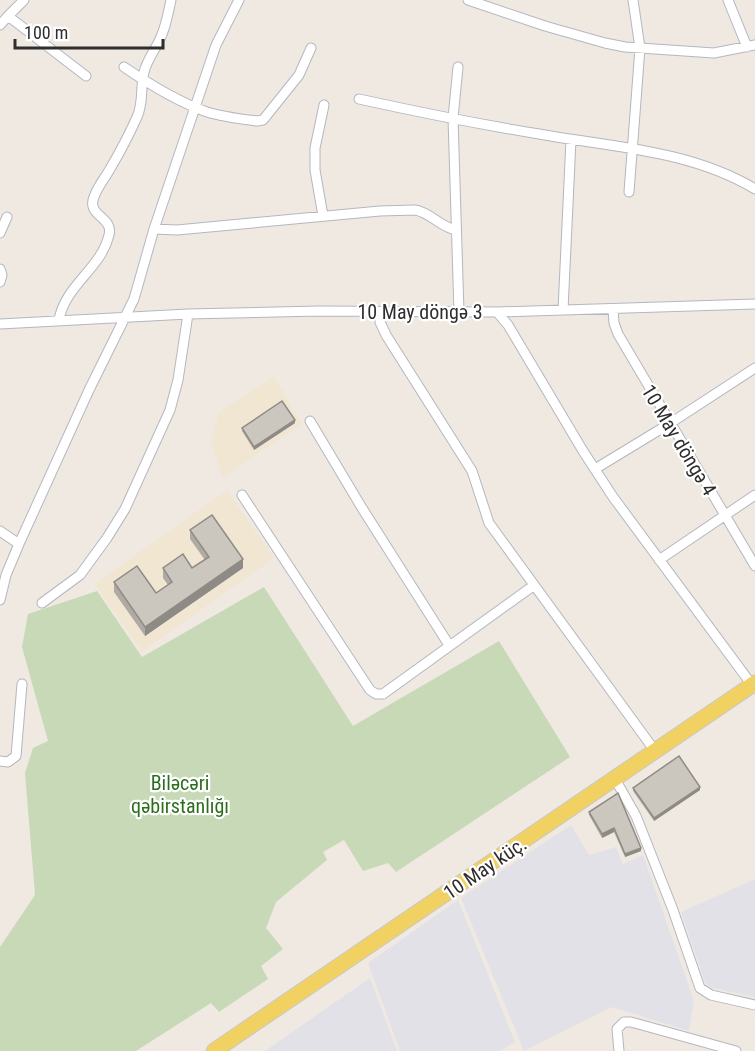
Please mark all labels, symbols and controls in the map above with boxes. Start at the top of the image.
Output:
scale bar [15,12,164,50]
text: 100 m [24,22,68,43]
street label: 10 May döngə 3 [357,300,483,324]
street label: 10 May döngə 4 [636,380,722,500]
park label: Biləcəri qəbirstanlığı [131,771,229,818]
street label: 10 May küç. [439,831,531,905]

